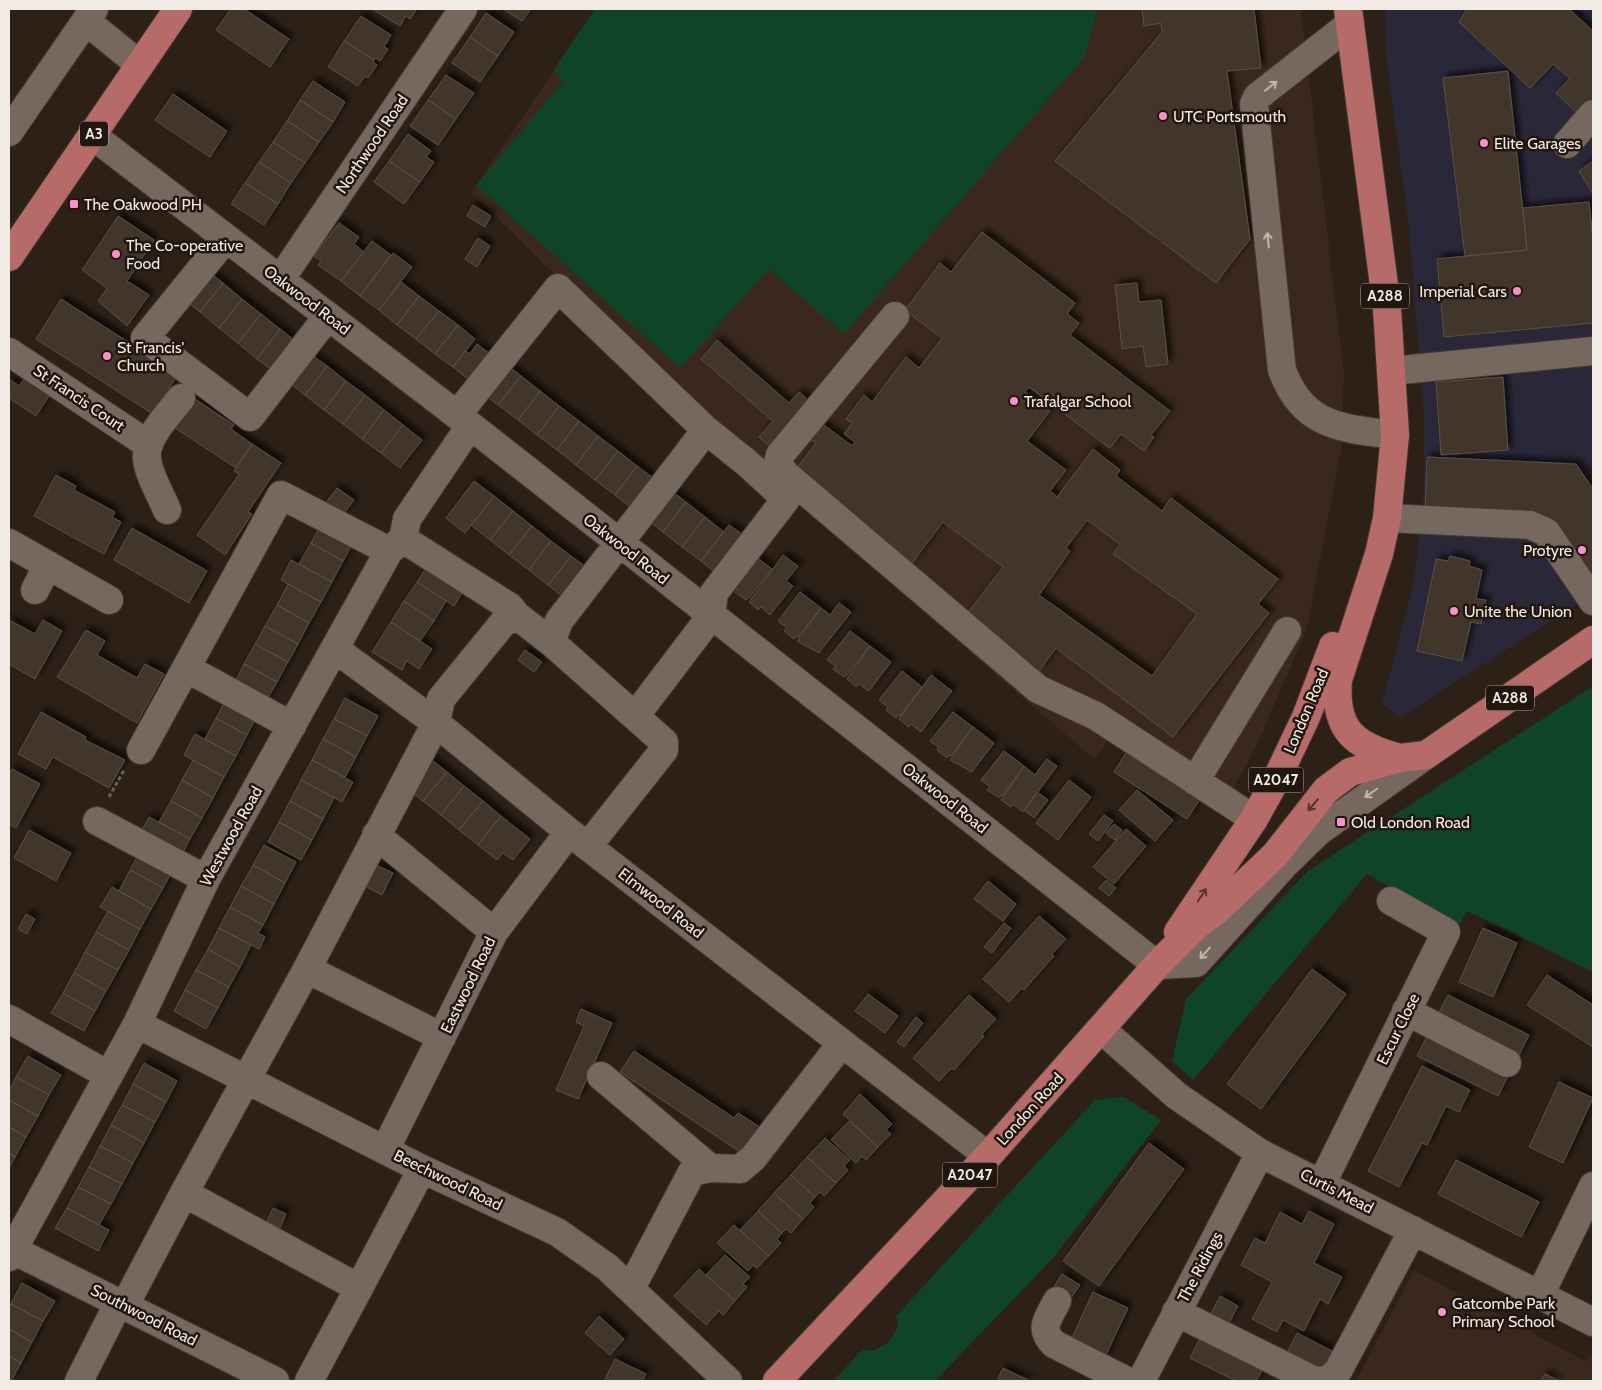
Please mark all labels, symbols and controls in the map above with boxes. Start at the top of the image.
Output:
one-way arrow [1264,80,1277,91]
street label: Northwood Road [332,91,412,197]
place label: UTC Portsmouth [1173,107,1286,126]
marker: UTC Portsmouth [1157,110,1169,122]
road number: A3 [80,122,108,146]
place label: Elite Garages [1494,134,1581,153]
marker: Elite Garages [1478,137,1490,149]
place label: The Oakwood PH [84,195,202,214]
marker: The Oakwood PH [68,198,80,210]
one-way arrow [1263,233,1273,249]
place label: The Co-operative Food [126,236,243,273]
marker: The Co-operative Food [110,248,122,260]
street label: Oakwood Road [260,261,354,339]
place label: Imperial Cars [1419,282,1507,301]
road number: A288 [1361,284,1409,308]
marker: Imperial Cars [1511,285,1523,297]
place label: St Francis' Church [117,338,185,375]
marker: St Francis' Church [101,350,113,362]
street label: St Francis Court [30,361,129,436]
place label: Trafalgar School [1024,392,1132,411]
marker: Trafalgar School [1008,395,1020,407]
street label: Oakwood Road [579,510,673,588]
place label: Protyre [1523,541,1572,560]
marker: Protyre [1576,544,1588,556]
place label: Unite the Union [1464,602,1572,621]
marker: Unite the Union [1448,605,1460,617]
street label: London Road [1280,666,1332,756]
road number: A288 [1486,686,1534,710]
street label: Oakwood Road [898,759,992,837]
road number: A2047 [1248,768,1304,792]
street label: Westwood Road [196,783,266,889]
one-way arrow [1364,788,1378,798]
one-way arrow [1308,798,1319,811]
place label: Old London Road [1351,813,1470,832]
marker: Old London Road [1335,816,1347,828]
street label: Elmwood Road [615,864,707,942]
one-way arrow [1198,888,1208,902]
street label: Eastwood Road [436,934,500,1036]
one-way arrow [1199,947,1210,960]
street label: Escur Close [1373,990,1423,1068]
street label: London Road [993,1069,1067,1149]
street label: Beechwood Road [391,1146,505,1214]
road number: A2047 [942,1162,998,1188]
street label: Curtis Mead [1297,1164,1377,1218]
street label: The Ridings [1173,1228,1227,1306]
street label: Southwood Road [88,1280,200,1350]
place label: Gatcombe Park Primary School [1452,1294,1556,1331]
marker: Gatcombe Park Primary School [1436,1306,1448,1318]

